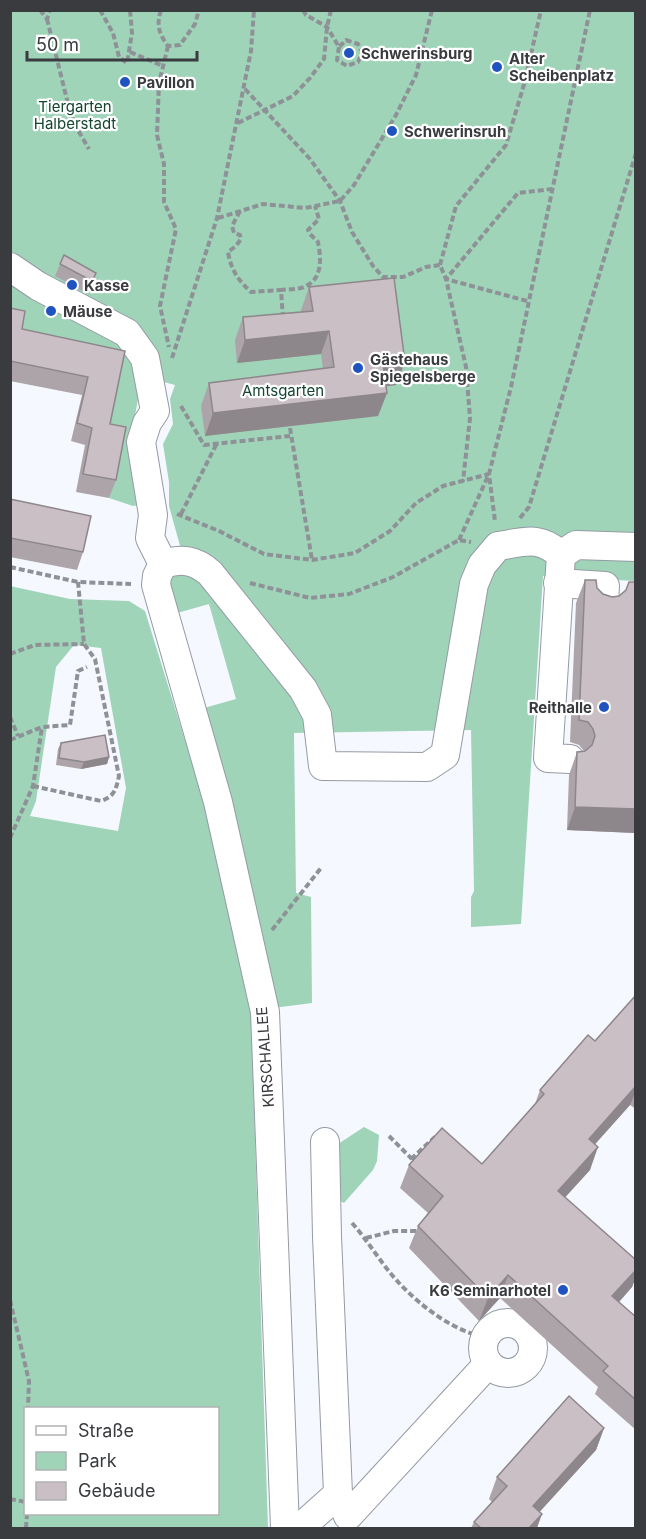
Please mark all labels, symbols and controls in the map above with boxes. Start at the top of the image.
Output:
scale bar [27,24,196,62]
text: 50 m [36,34,79,55]
place label: Schwerinsburg [361,44,473,63]
marker: Schwerinsburg [342,46,356,60]
place label: Alter Scheibenplatz [509,49,614,85]
marker: Alter Scheibenplatz [490,60,504,74]
place label: Pavillon [137,73,195,92]
marker: Pavillon [118,75,132,89]
park label: Tiergarten Halberstadt [34,97,116,133]
place label: Schwerinsruh [404,122,506,141]
marker: Schwerinsruh [385,124,399,138]
place label: Kasse [84,276,129,295]
marker: Kasse [65,278,79,292]
place label: Mäuse [63,302,112,321]
marker: Mäuse [44,304,58,318]
place label: Gästehaus Spiegelsberge [370,350,476,386]
marker: Gästehaus Spiegelsberge [351,361,365,375]
park label: Amtsgarten [242,381,324,400]
place label: Reithalle [529,698,592,717]
marker: Reithalle [597,700,611,714]
street label: KIRSCHALLEE [252,1006,278,1108]
place label: K6 Seminarhotel [429,1281,551,1300]
marker: K6 Seminarhotel [556,1283,570,1297]
legend [24,1407,219,1515]
text: Straße [78,1420,134,1441]
text: Park [78,1450,117,1471]
text: Gebäude [78,1480,155,1501]

